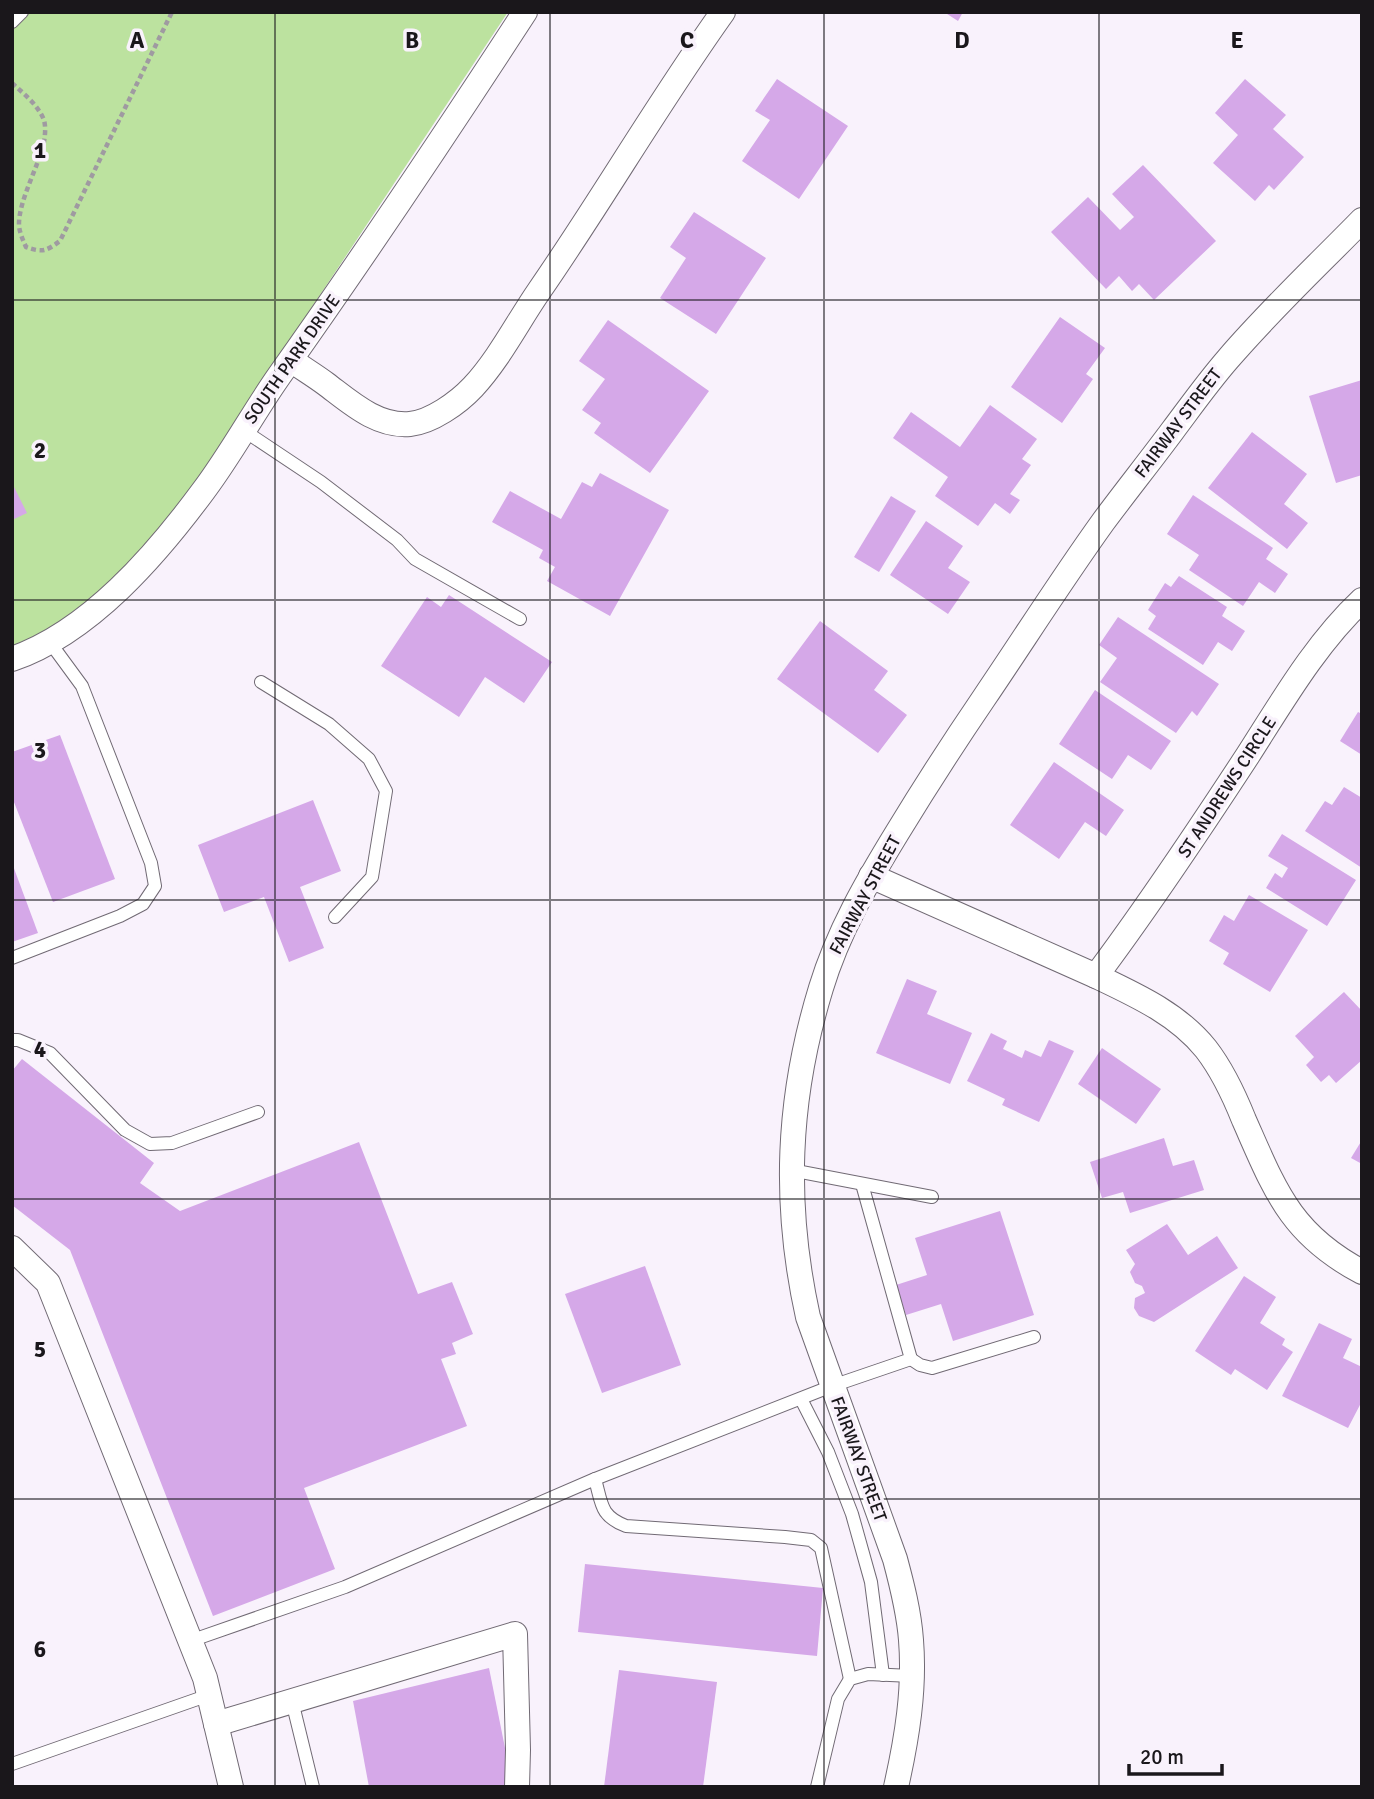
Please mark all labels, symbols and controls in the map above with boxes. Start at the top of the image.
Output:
text: A [130,26,145,55]
text: B [405,26,419,55]
text: C [680,26,694,55]
text: D [954,26,970,55]
text: E [1230,26,1244,55]
text: 1 [34,136,46,165]
street label: SOUTH PARK DRIVE [239,290,345,428]
street label: FAIRWAY STREET [1130,364,1226,482]
text: 2 [34,436,46,465]
street label: ST ANDREWS CIRCLE [1173,712,1281,862]
text: 3 [34,736,46,765]
street label: FAIRWAY STREET [824,832,906,958]
text: 4 [34,1035,46,1064]
text: 5 [34,1335,46,1364]
street label: FAIRWAY STREET [826,1393,892,1525]
text: 6 [34,1635,46,1664]
scale bar [1129,1732,1222,1776]
text: 20 m [1140,1744,1184,1770]

